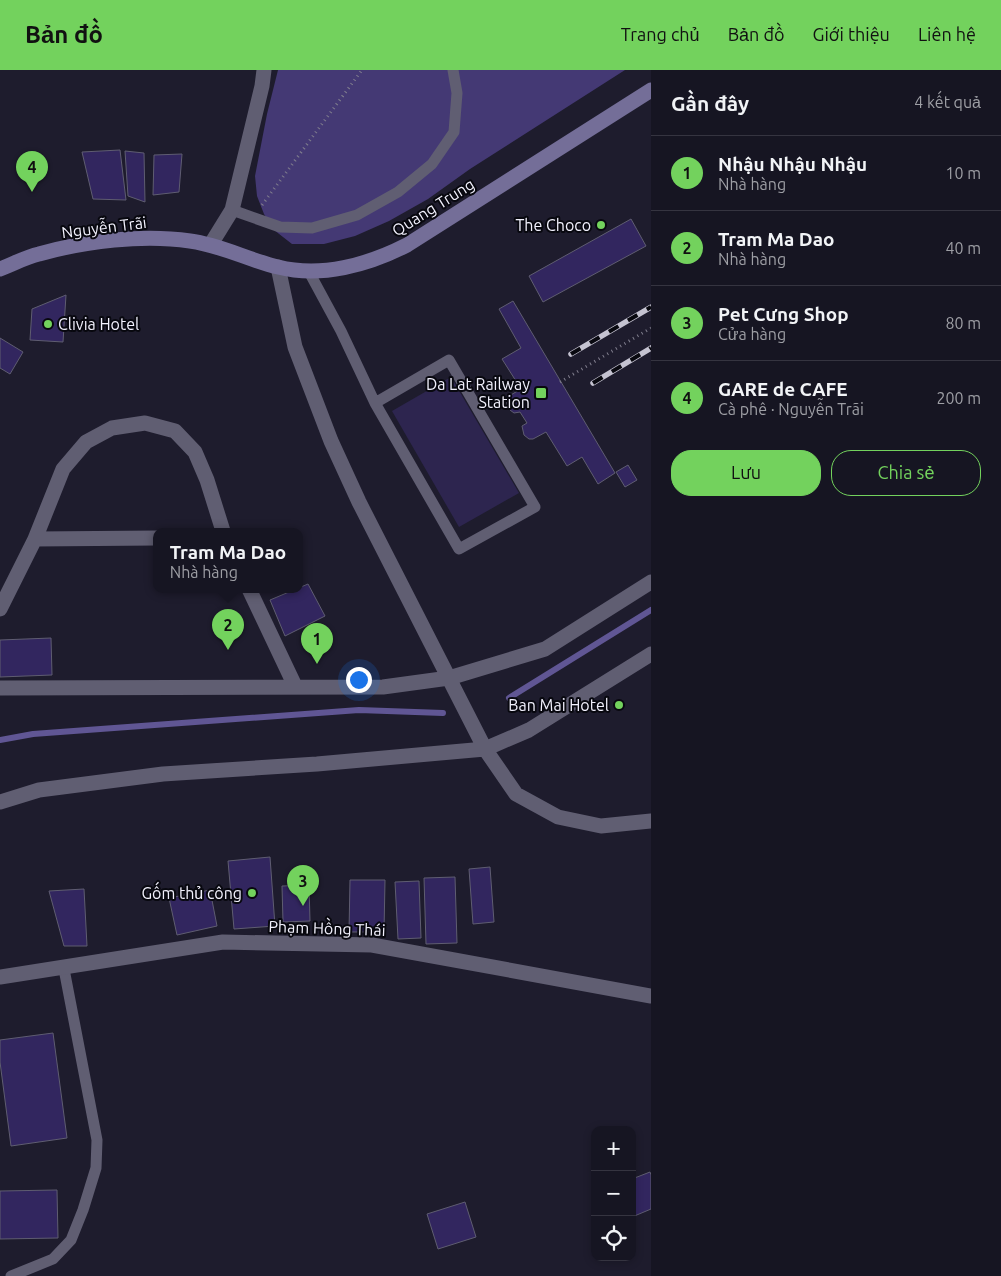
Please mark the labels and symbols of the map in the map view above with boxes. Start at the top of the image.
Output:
pin: 4 [16,151,48,192]
street label: Quang Trung [389,175,477,239]
street label: Nguyễn Trãi [60,210,148,241]
place label: The Choco [515,216,591,234]
marker: The Choco [595,219,607,231]
place label: Clivia Hotel [58,315,139,333]
marker: Clivia Hotel [42,318,54,330]
place label: Da Lat Railway Station [426,375,530,411]
marker: Da Lat Railway Station [534,386,548,400]
pin: 2 [212,609,244,650]
pin: 1 [301,623,333,664]
your location [346,667,372,693]
place label: Ban Mai Hotel [508,696,609,714]
marker: Ban Mai Hotel [613,699,625,711]
pin: 3 [287,865,319,906]
place label: Gốm thủ công [141,881,242,902]
marker: Gốm thủ công [246,887,258,899]
street label: Phạm Hồng Thái [268,914,386,939]

